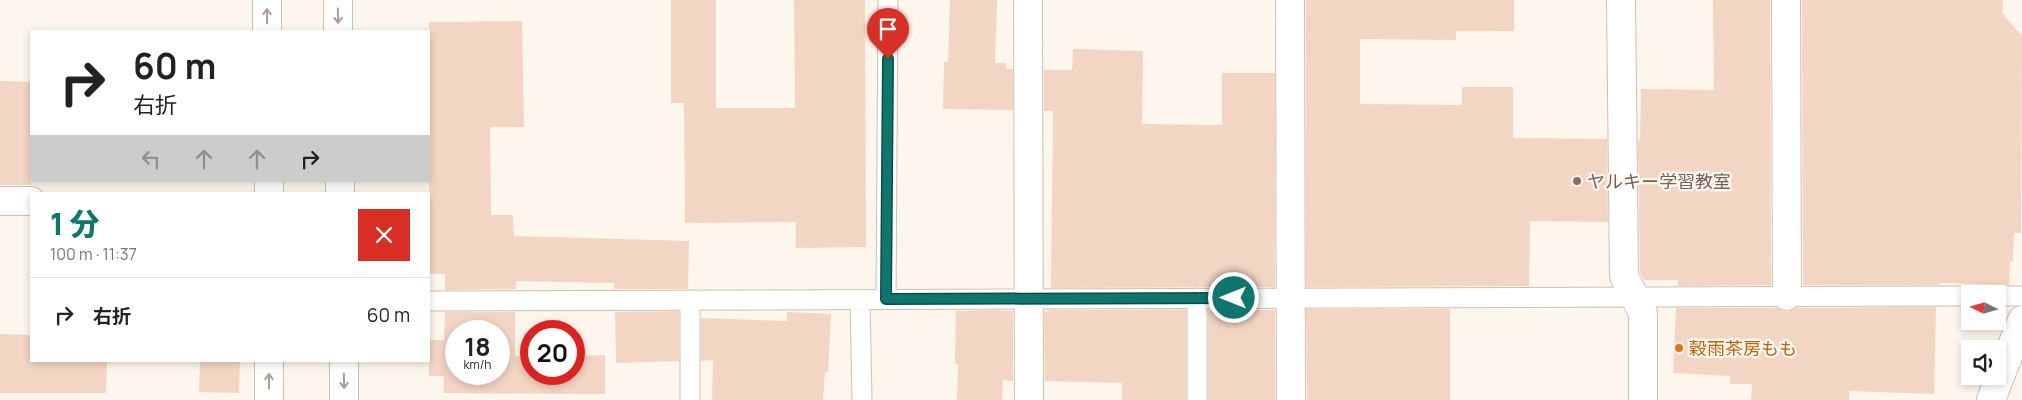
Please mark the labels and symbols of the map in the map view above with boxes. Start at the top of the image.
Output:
one-way arrow [333,7,343,23]
one-way arrow [262,8,272,24]
pin [867,8,909,59]
place label: ヤルキー学習教室 [1587,169,1731,193]
marker: ヤルキー学習教室 [1571,175,1583,187]
position arrow [1207,271,1259,323]
north arrow [1961,285,2006,330]
speed limit sign: 20 [520,320,585,385]
place label: 穀雨茶房もも [1689,336,1797,360]
marker: 穀雨茶房もも [1673,342,1685,354]
one-way arrow [339,372,349,388]
one-way arrow [264,373,274,389]

